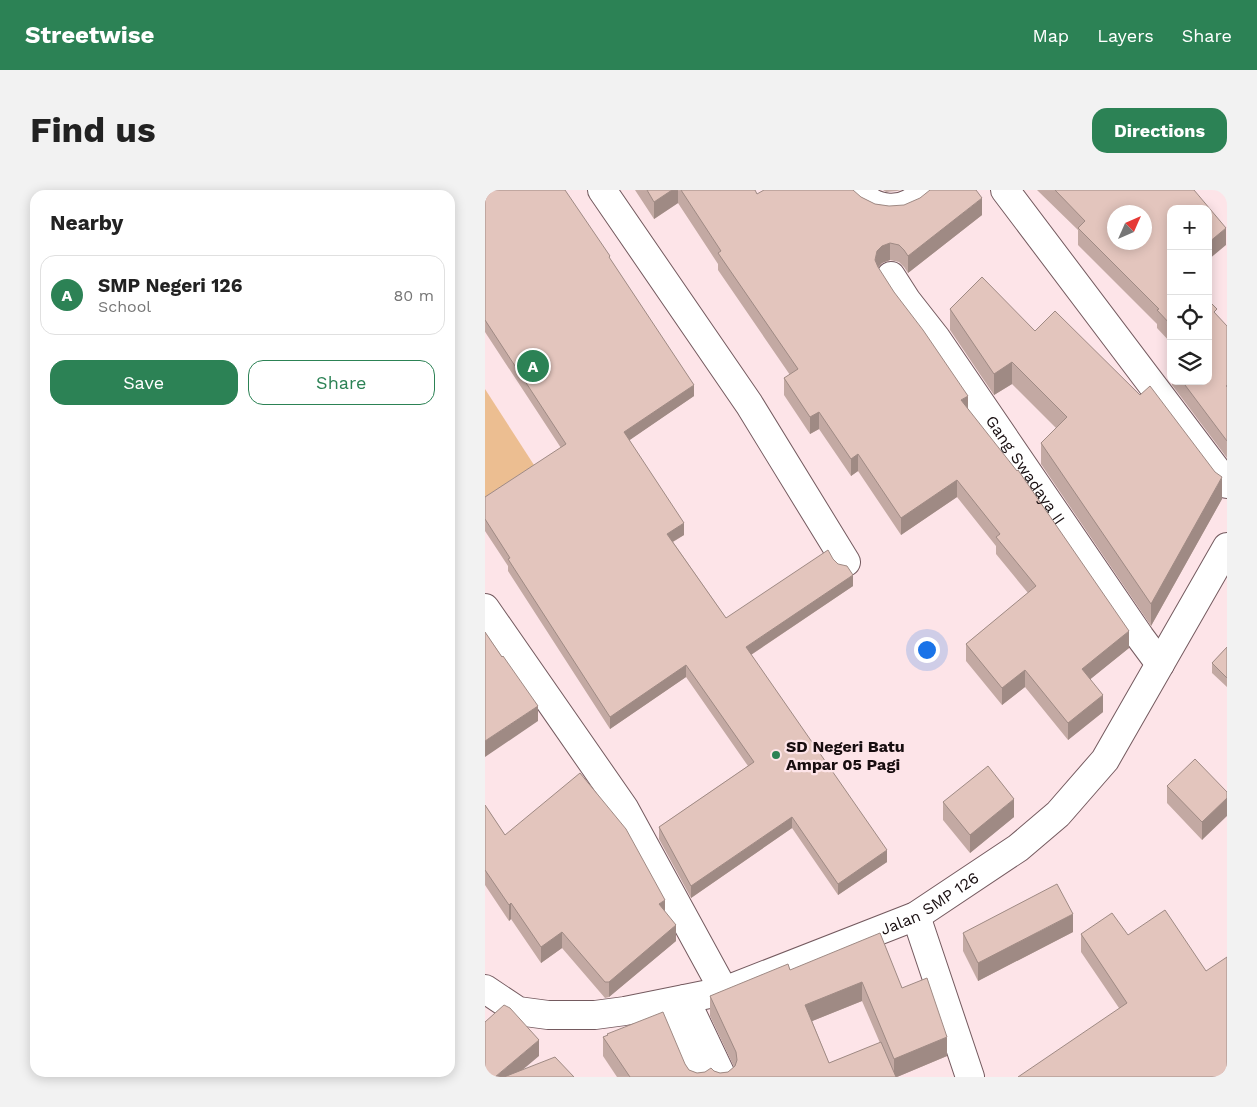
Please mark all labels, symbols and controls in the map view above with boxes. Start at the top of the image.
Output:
text: Streetwise [25,21,154,49]
text: Map [1032,25,1069,46]
text: Layers [1097,25,1154,46]
text: Share [1182,25,1232,46]
button: Directions [1092,108,1227,153]
text: Find us [30,109,156,151]
north arrow [1107,205,1152,250]
map controls [1167,205,1212,385]
button: + [1167,205,1212,250]
text: Nearby [50,210,123,235]
button: − [1167,250,1212,295]
text: SMP Negeri 126 [98,274,242,297]
text: A [62,286,72,305]
text: 80 m [393,286,434,305]
button: locate [1167,295,1212,340]
text: School [98,297,151,316]
button: layers [1167,340,1212,385]
pin: A [517,347,549,385]
button: Save [50,360,238,405]
button: Share [248,360,435,405]
street label: Gang Swadaya II [982,412,1069,528]
your location [914,637,940,663]
place label: SD Negeri Batu Ampar 05 Pagi [786,737,905,774]
marker: SD Negeri Batu Ampar 05 Pagi [770,749,782,761]
street label: Jalan SMP 126 [878,868,982,939]

